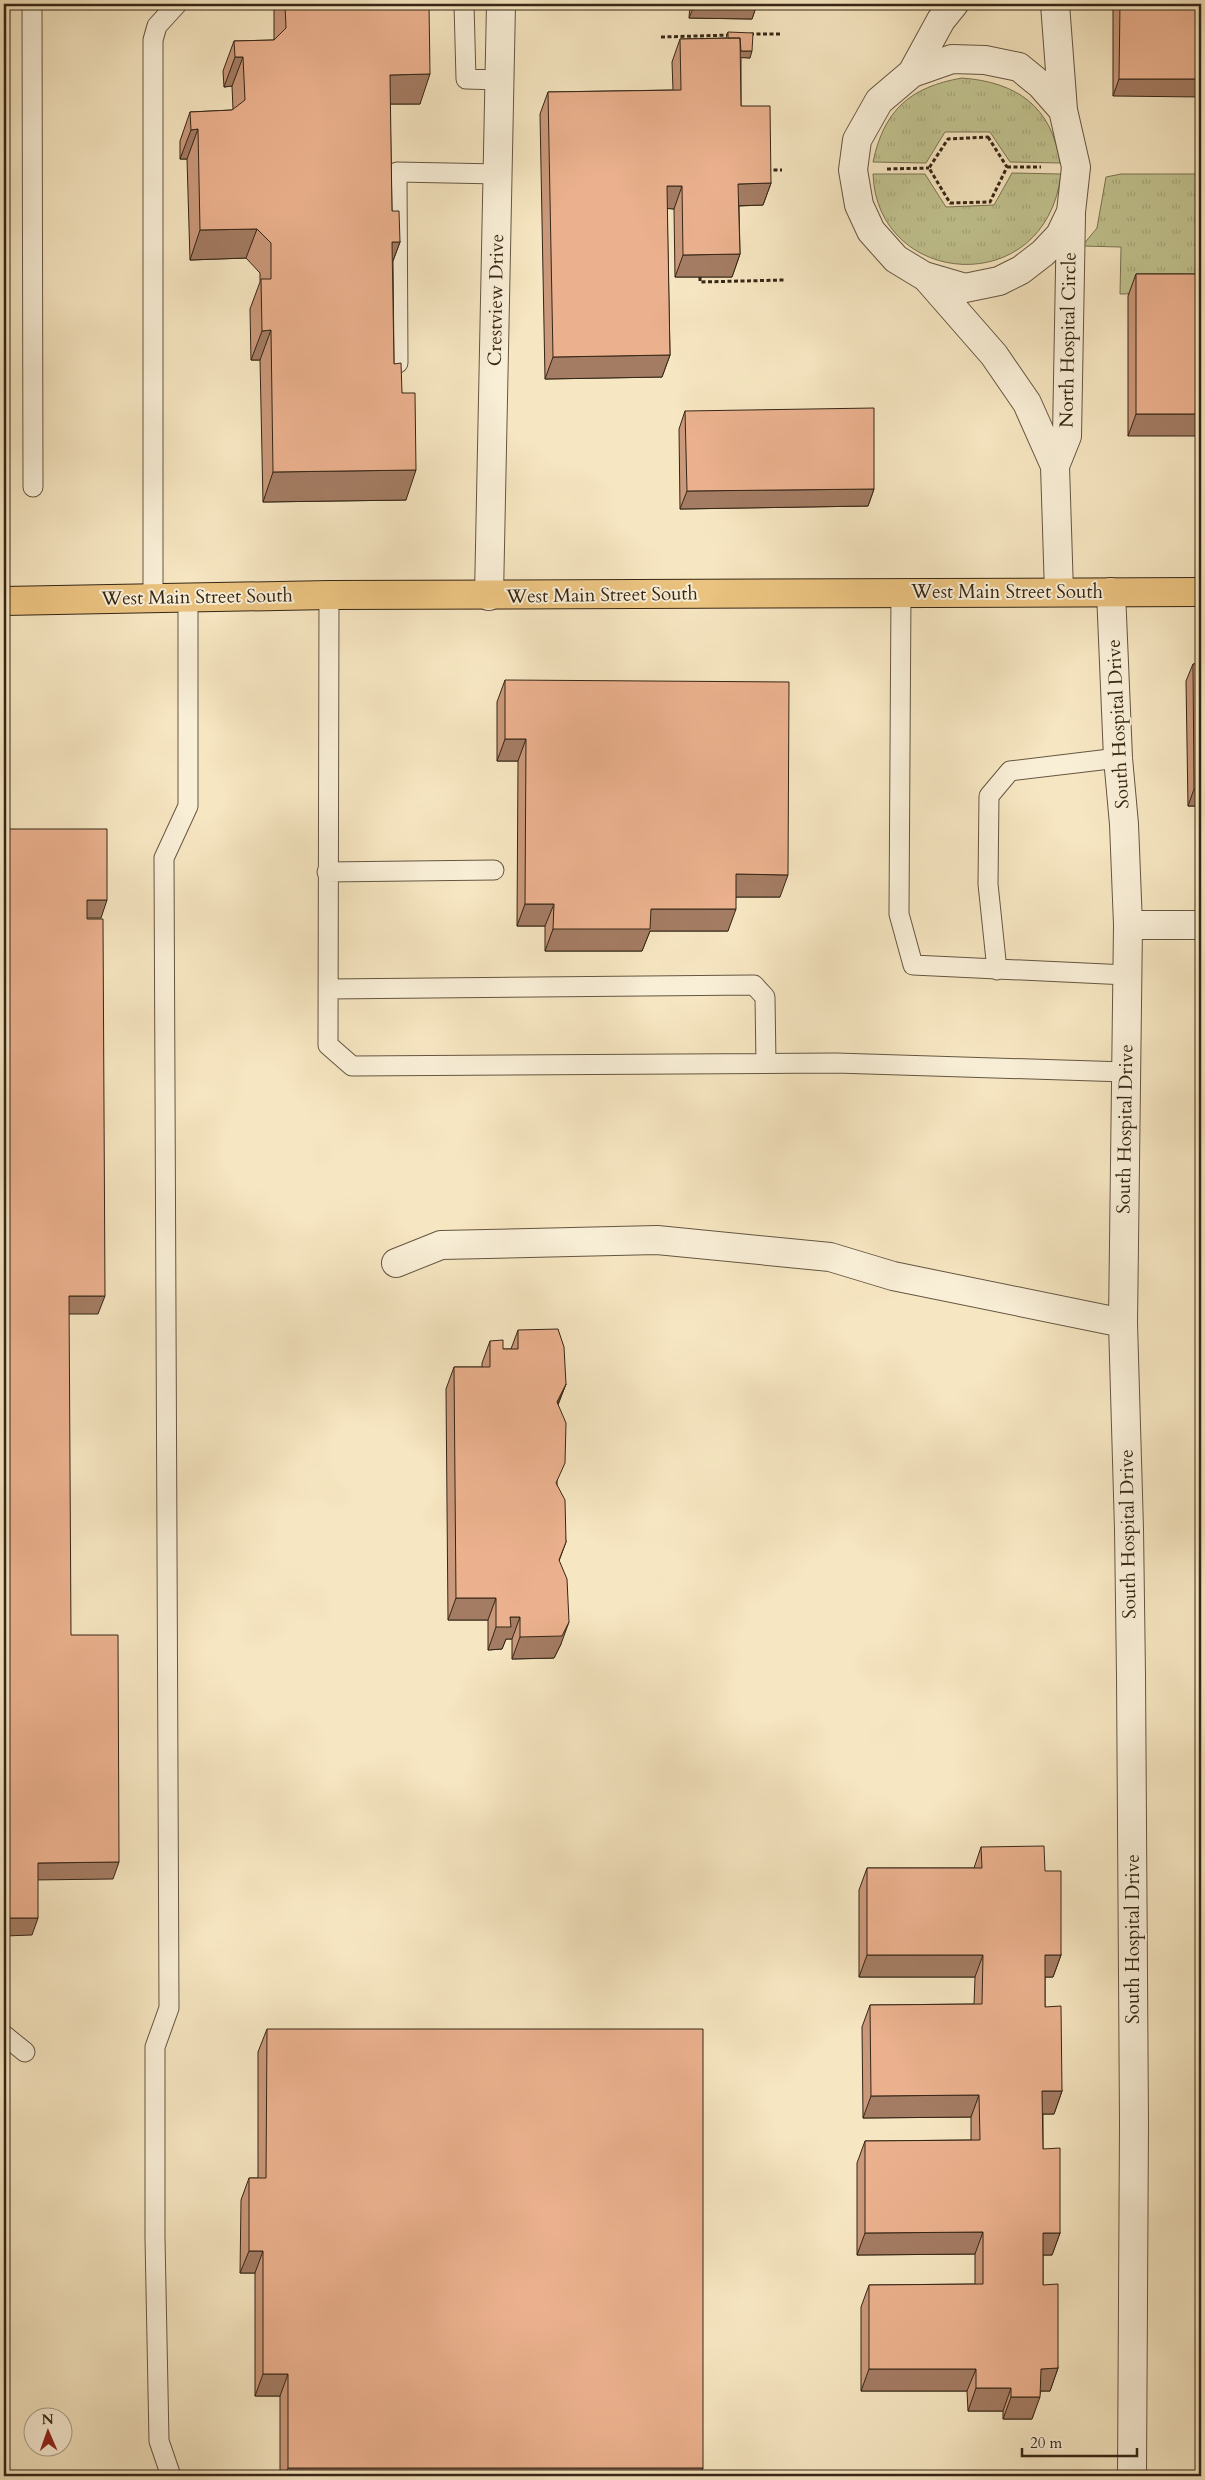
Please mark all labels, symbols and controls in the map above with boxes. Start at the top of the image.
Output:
street label: Crestview Drive [482,234,510,366]
street label: North Hospital Circle [1053,252,1083,428]
street label: West Main Street South [910,579,1104,605]
street label: West Main Street South [505,580,699,610]
street label: West Main Street South [100,582,294,612]
street label: South Hospital Drive [1101,639,1135,809]
street label: South Hospital Drive [1111,1044,1139,1214]
street label: South Hospital Drive [1114,1449,1142,1619]
street label: South Hospital Drive [1120,1854,1146,2024]
north arrow [22,2408,72,2458]
text: N [41,2410,54,2429]
scale bar [1022,2425,1138,2457]
text: 20 m [1030,2433,1062,2453]

